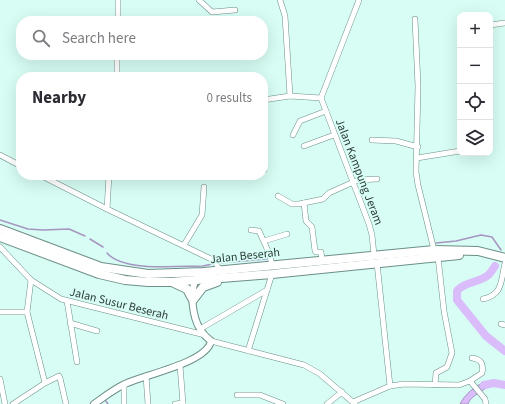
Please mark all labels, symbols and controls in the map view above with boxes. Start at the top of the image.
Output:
map controls [457,12,493,156]
button: + [457,12,493,48]
search box [16,16,268,60]
icon: search [30,27,52,49]
text: Search here [62,28,136,49]
button: − [457,48,493,84]
button: locate [457,84,493,120]
text: Nearby [32,86,86,110]
text: 0 results [207,89,252,107]
street label: Jalan Kampung Jeram [331,116,387,228]
button: layers [457,120,493,156]
street label: Jalan Beserah [209,244,281,268]
street label: Jalan Susur Beserah [68,283,170,325]

